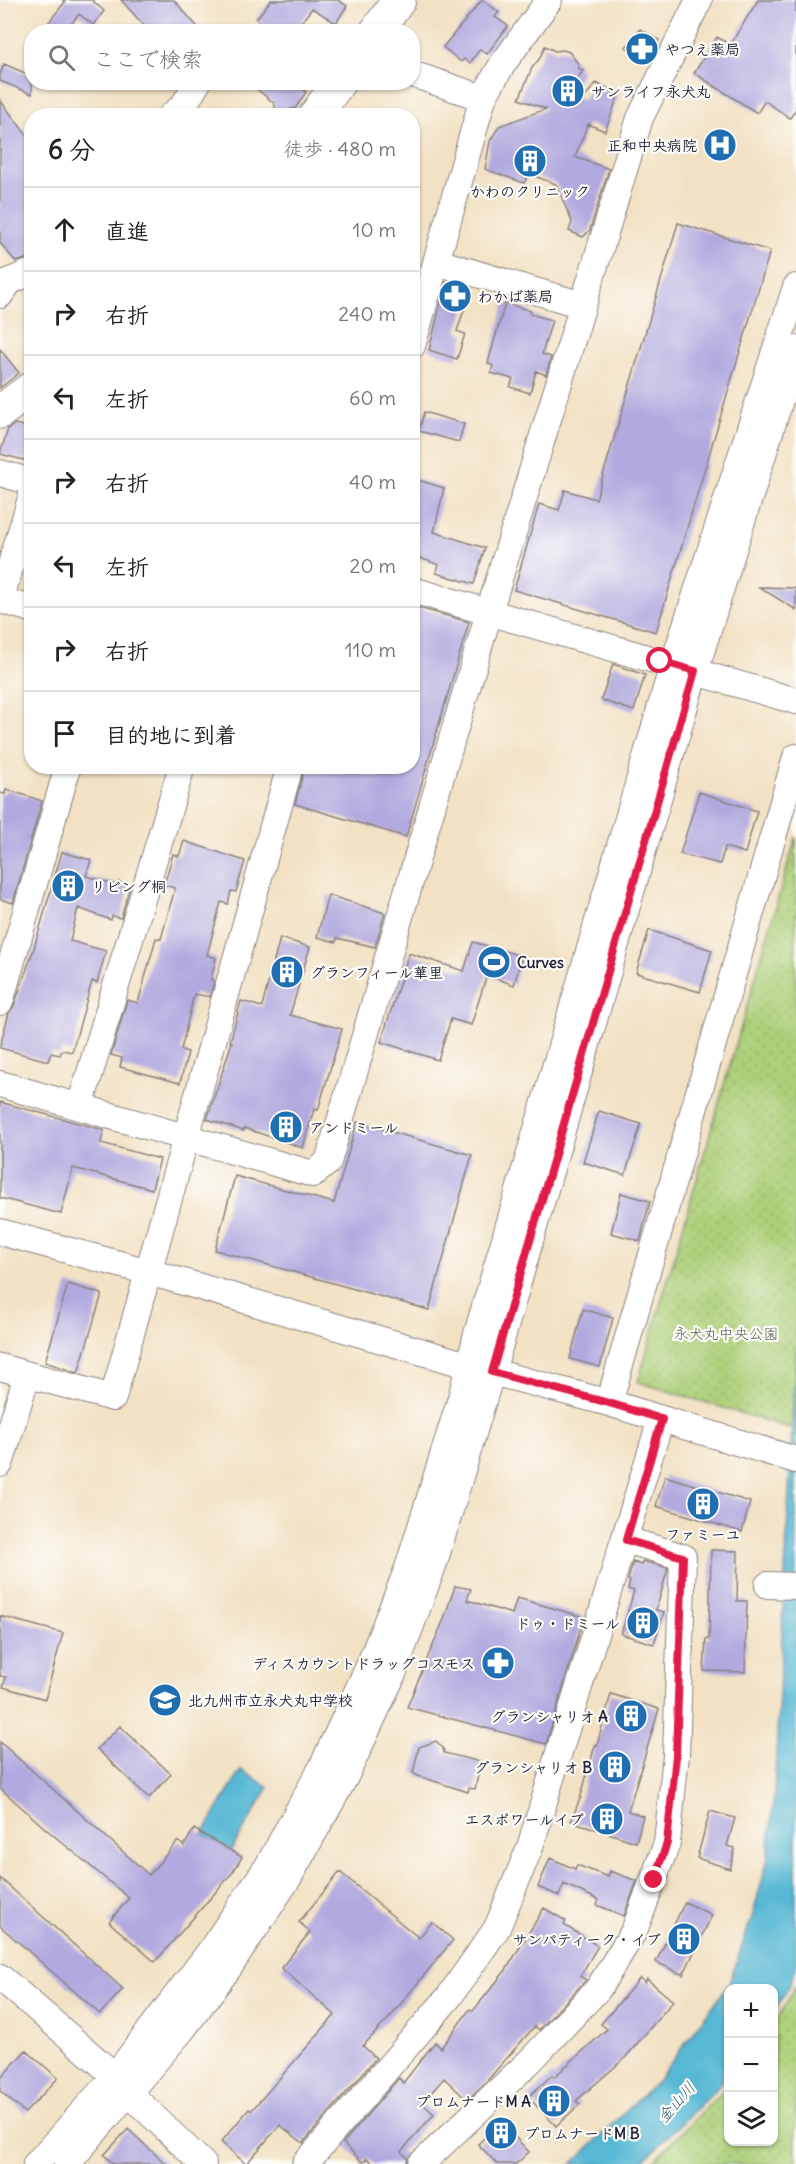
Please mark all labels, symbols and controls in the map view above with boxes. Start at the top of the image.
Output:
search box [24,24,420,90]
pharmacy icon: やつえ薬局 [624,31,660,67]
place label: やつえ薬局 [665,40,740,59]
icon: search [45,41,78,74]
text: ここで検索 [93,45,203,73]
building icon: サンライフ永犬丸 [550,73,586,109]
place label: サンライフ永犬丸 [591,82,711,101]
hospital icon: 正和中央病院 [702,127,738,163]
text: 6 分 [48,133,95,166]
text: 徒歩 · 480 m [284,136,396,161]
place label: 正和中央病院 [607,136,697,155]
building icon: かわのクリニック [512,143,548,179]
place label: かわのクリニック [470,182,590,201]
icon: ahead [48,213,81,246]
text: 直進 [105,217,149,245]
text: 10 m [353,217,396,242]
pharmacy icon: わかば薬局 [437,278,473,314]
place label: わかば薬局 [478,287,553,306]
icon: right [48,297,81,330]
text: 右折 [105,301,149,329]
text: 240 m [338,301,396,326]
icon: left [48,381,81,414]
text: 左折 [105,385,149,413]
text: 60 m [349,385,396,410]
icon: right [48,465,81,498]
text: 右折 [105,469,149,497]
text: 40 m [349,469,396,494]
icon: left [48,549,81,582]
text: 左折 [105,553,149,581]
text: 20 m [350,553,396,578]
icon: right [48,633,81,666]
text: 右折 [105,637,149,665]
text: 110 m [345,637,396,662]
route start [646,647,672,673]
icon: arrive [48,717,81,750]
text: 目的地に到着 [105,721,237,749]
building icon: リビング桐 [50,868,86,904]
place label: リビング桐 [91,877,166,896]
sports icon: Curves [476,944,512,980]
place label: Curves [517,953,564,972]
building icon: グランフィール華里 [269,954,305,990]
place label: グランフィール華里 [310,963,443,982]
building icon: アンドミール [268,1109,304,1145]
place label: アンドミール [309,1118,398,1137]
park label: 永犬丸中央公園 [673,1324,779,1343]
building icon: ファミーユ [685,1486,721,1522]
place label: ファミーユ [665,1525,741,1544]
building icon: ドゥ・ドミール [625,1605,661,1641]
place label: ドゥ・ドミール [516,1614,620,1633]
pharmacy icon: ディスカウントドラッグコスモス [480,1645,516,1681]
place label: ディスカウントドラッグコスモス [252,1654,475,1673]
school or university icon: 北九州市立永犬丸中学校 [147,1682,183,1718]
place label: 北九州市立永犬丸中学校 [188,1691,353,1710]
building icon: グランシャリオ A [613,1698,649,1734]
place label: グランシャリオ A [490,1707,608,1726]
building icon: グランシャリオ B [597,1749,633,1785]
place label: グランシャリオ B [474,1758,592,1777]
building icon: エスポワールイブ [589,1801,625,1837]
place label: エスポワールイブ [465,1810,584,1829]
route end [640,1866,666,1892]
building icon: サンパティーク・イブ [666,1921,702,1957]
place label: サンパティーク・イブ [512,1930,661,1949]
map controls [724,1984,778,2146]
button: + [724,1984,778,2038]
button: − [724,2038,778,2092]
water label: 金山川 [653,2077,699,2127]
building icon: プロムナードM A [536,2083,572,2119]
place label: プロムナードM A [416,2092,531,2111]
button: layers [724,2092,778,2146]
building icon: プロムナードM B [483,2115,519,2151]
place label: プロムナードM B [524,2124,640,2143]

